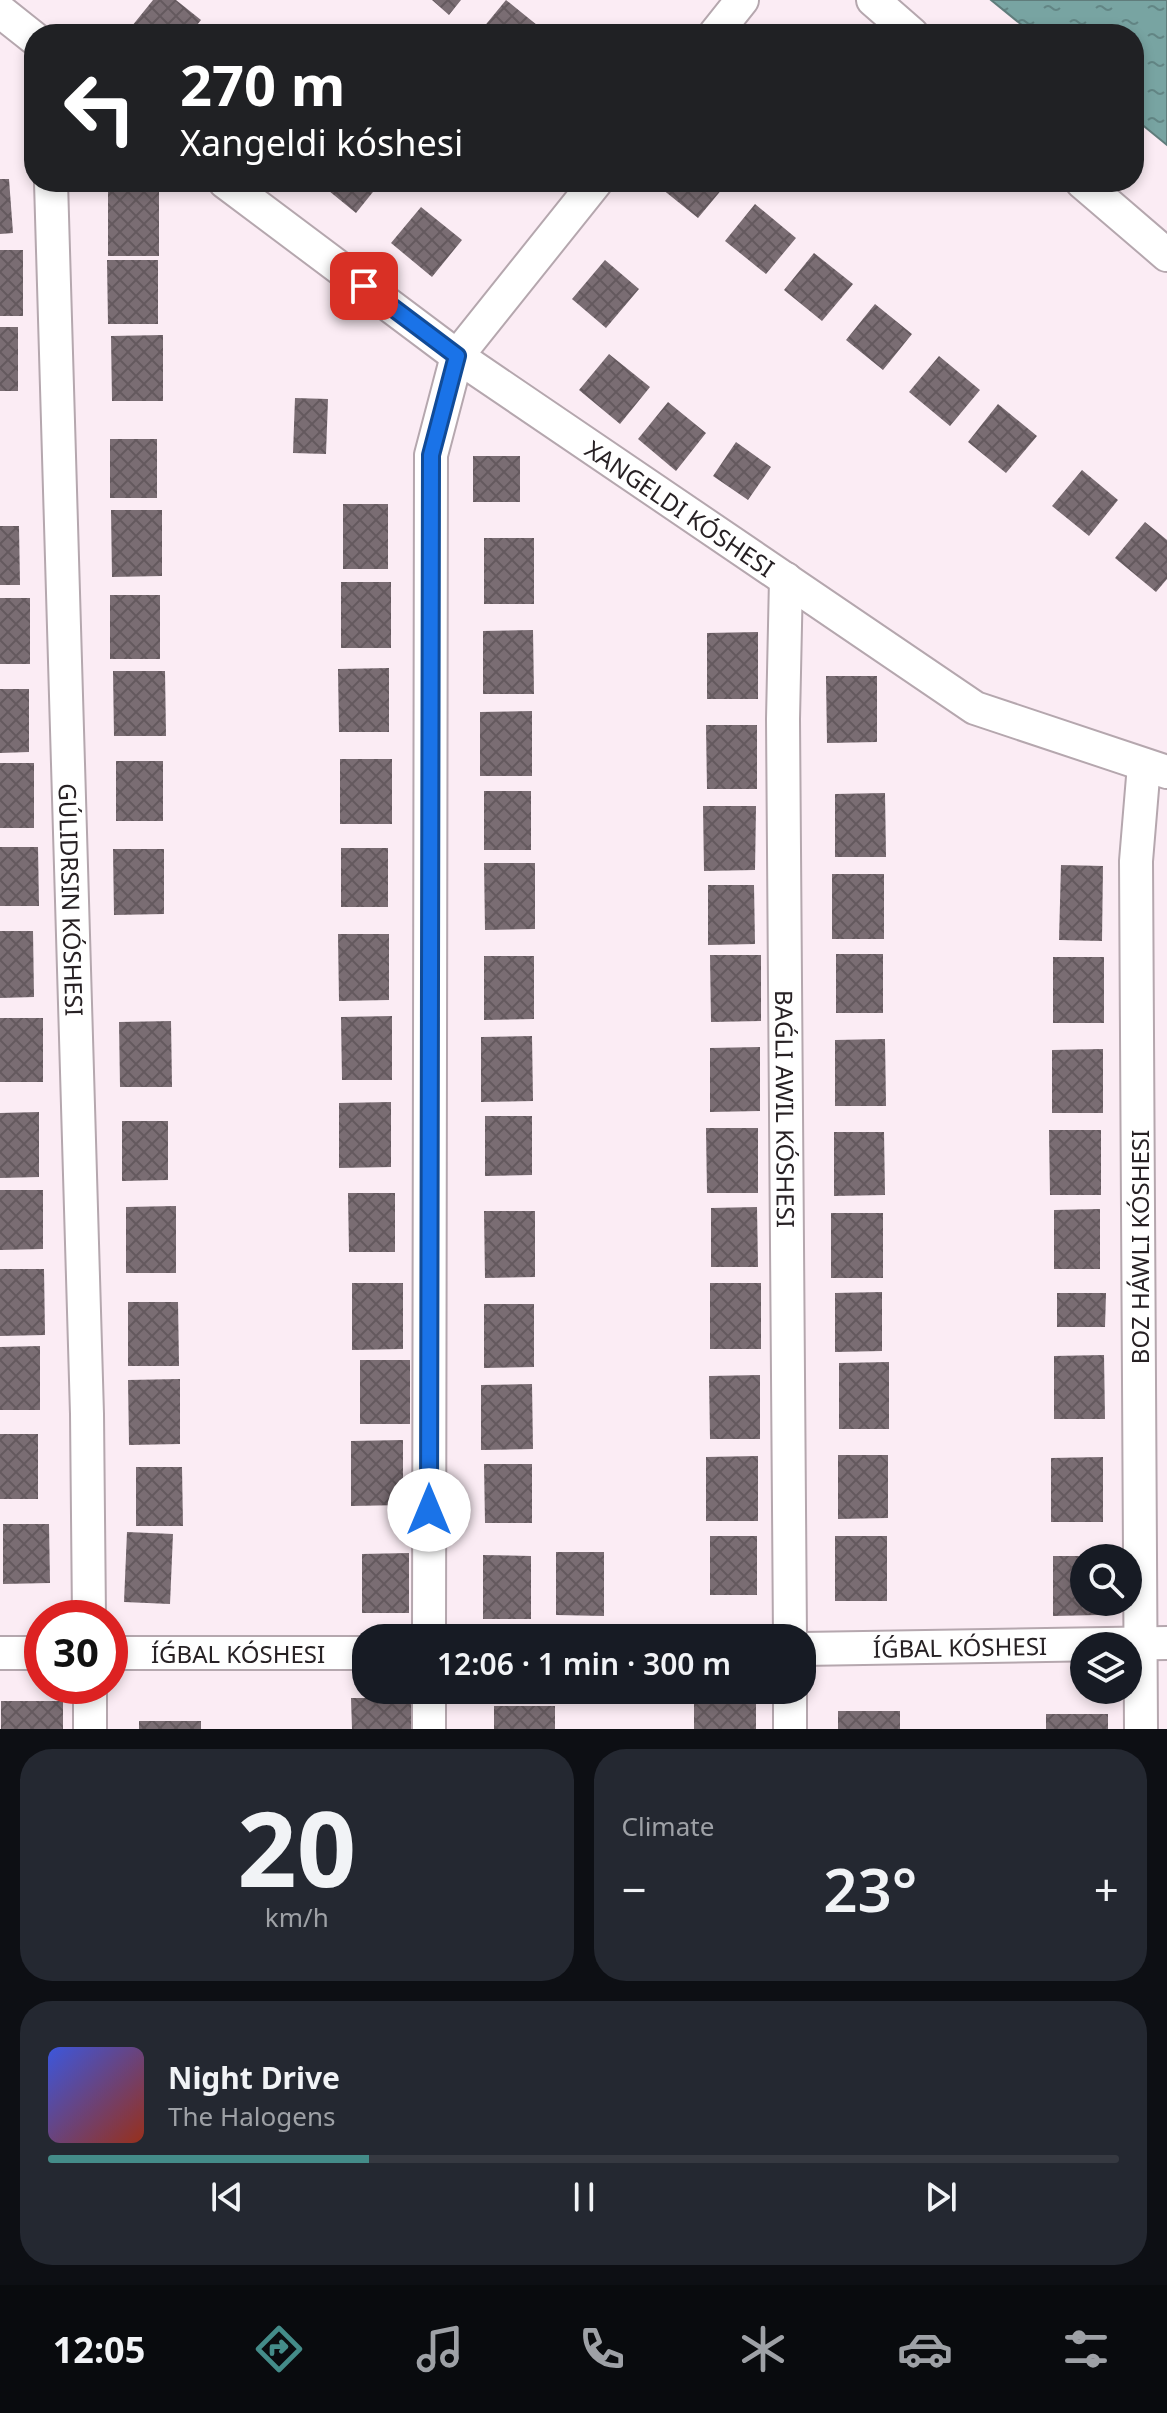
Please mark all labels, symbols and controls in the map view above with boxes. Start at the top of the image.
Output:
text: 270 m [180,46,345,122]
icon: left [48,56,152,160]
text: Xangeldi kóshesi [180,118,463,167]
pin [330,252,398,320]
icon: arrive [342,264,386,308]
street label: XANGELDI KÓSHESI [579,432,781,584]
street label: GÚLIDRSIN KÓSHESI [52,783,92,1017]
street label: BAǴLI AWIL KÓSHESI [769,990,803,1228]
street label: BOZ HÁWLI KÓSHESI [1123,1130,1156,1364]
position arrow [387,1468,471,1552]
map controls [1070,1544,1142,1704]
button: search [1070,1544,1142,1616]
speed limit sign: 30 [24,1600,128,1704]
street label: ÍǴBAL KÓSHESI [873,1628,1047,1664]
button: layers [1070,1632,1142,1704]
street label: ÍǴBAL KÓSHESI [151,1637,325,1670]
text: 12:06 · 1 min · 300 m [437,1643,731,1684]
text: 20 [237,1776,356,1917]
text: Climate [622,1808,714,1844]
text: 23° [823,1848,917,1930]
text: − [622,1859,647,1919]
text: + [1094,1859,1119,1919]
text: km/h [265,1899,329,1935]
text: Night Drive [168,2057,340,2098]
text: The Halogens [168,2098,335,2134]
icon: previous [205,2175,249,2219]
icon: pause [562,2175,606,2219]
icon: next [919,2175,963,2219]
icon: directions [251,2321,307,2377]
icon: music [412,2321,468,2377]
icon: phone [574,2321,630,2377]
icon: climate [735,2321,791,2377]
icon: car [897,2321,953,2377]
icon: filters [1058,2321,1114,2377]
text: 12:05 [53,2325,145,2374]

